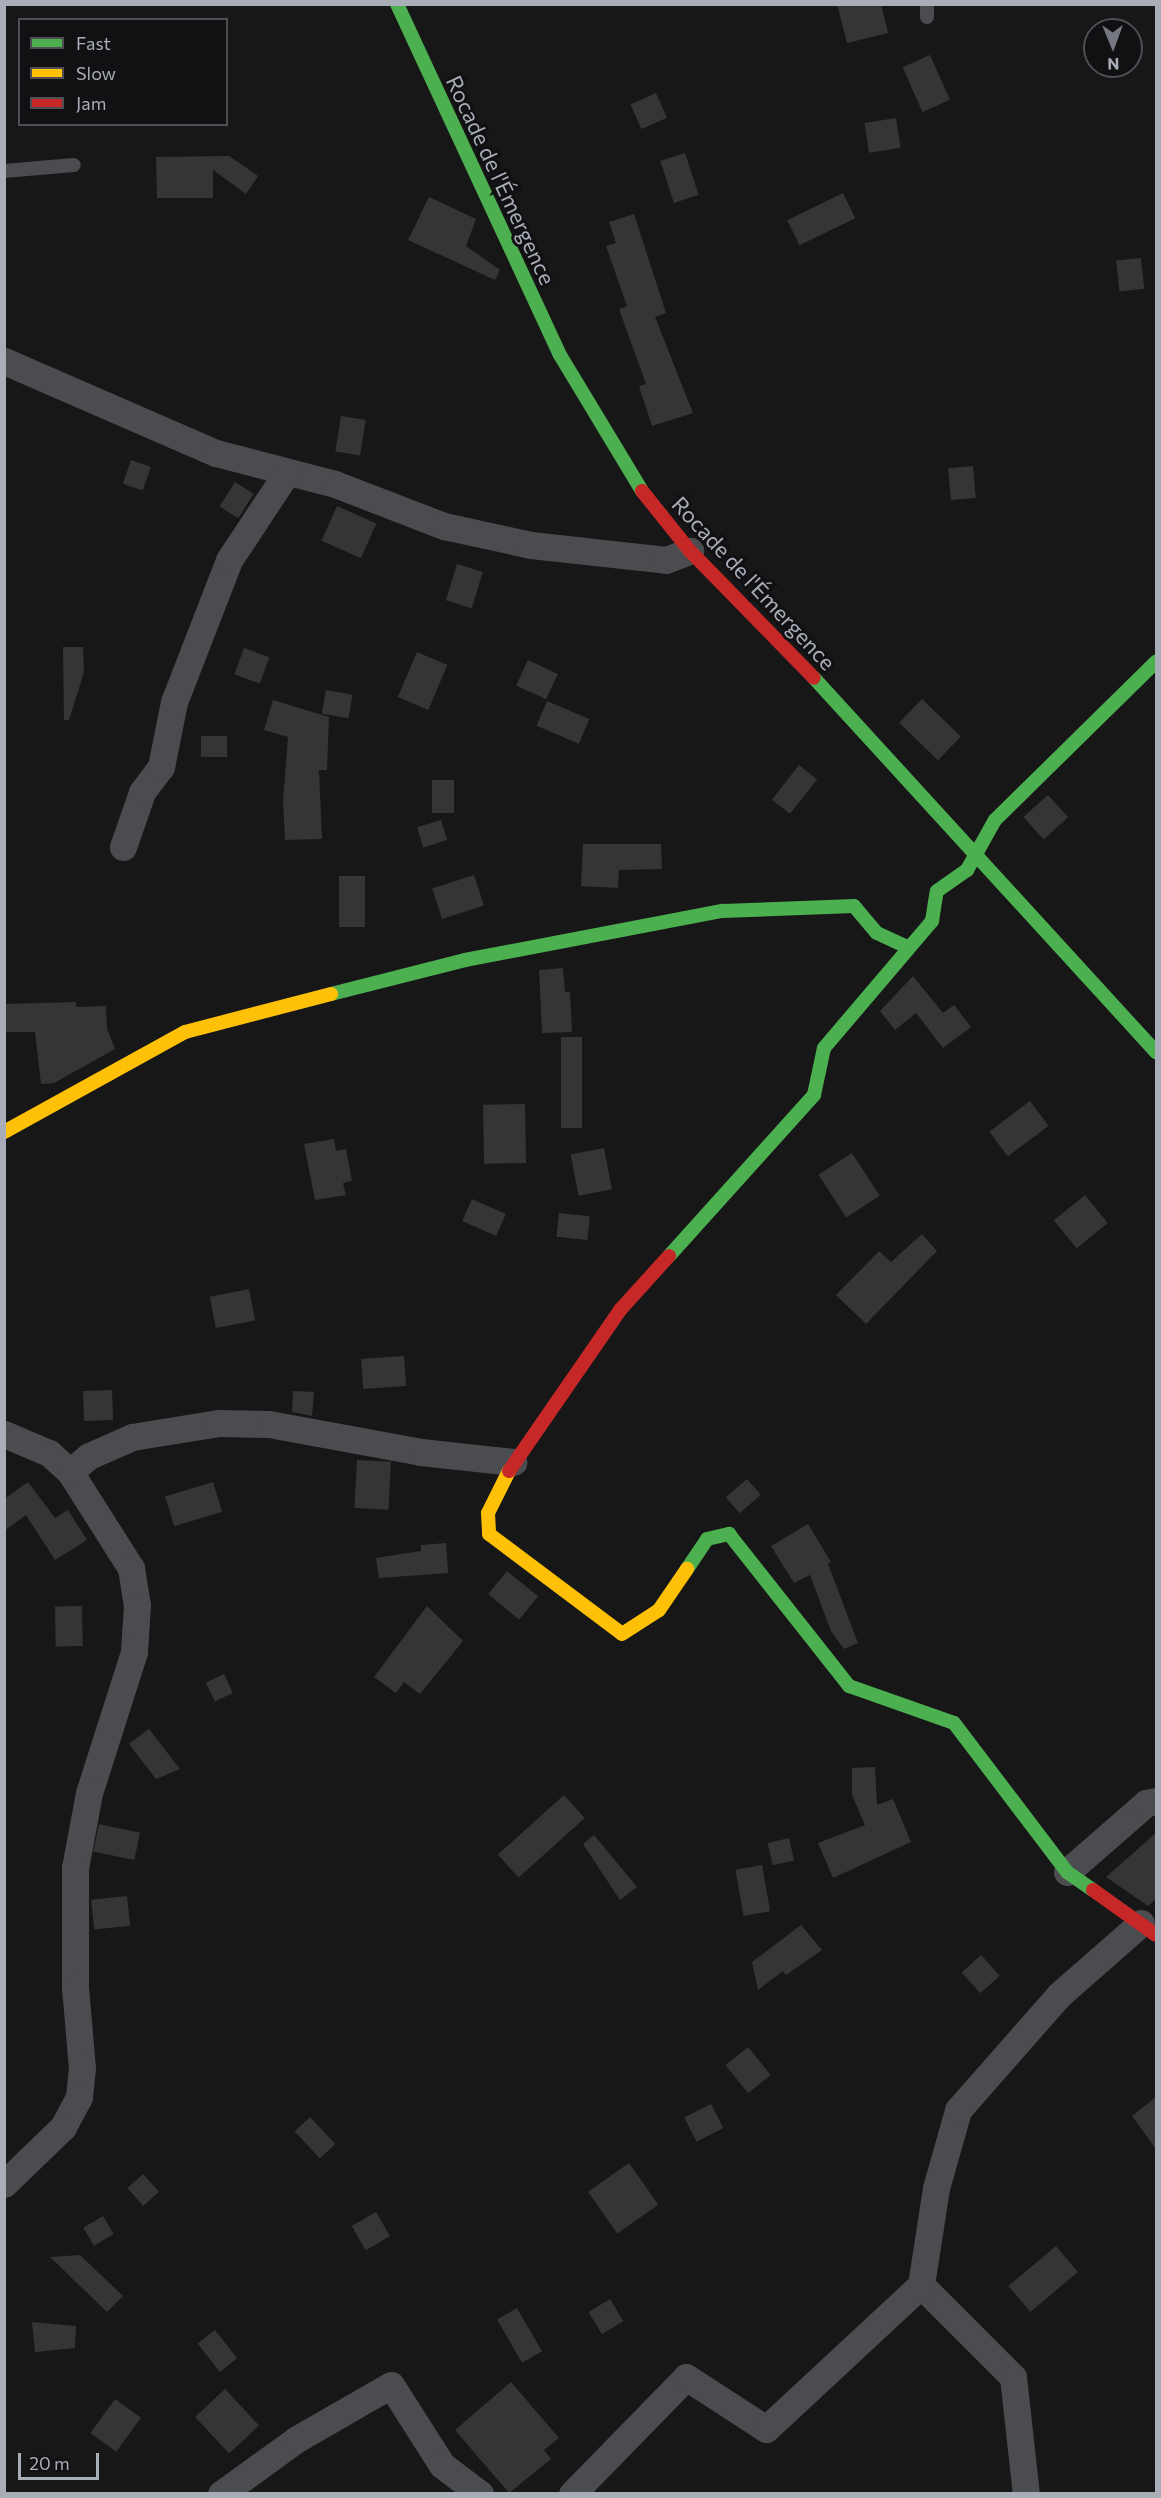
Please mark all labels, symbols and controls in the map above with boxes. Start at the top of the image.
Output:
legend [18,18,228,126]
north arrow [1083,18,1143,78]
text: Fast [76,32,111,54]
text: N [1107,55,1119,74]
text: Slow [76,62,116,84]
street label: Rocade de l'Émergence [441,71,561,289]
text: Jam [76,92,106,114]
street label: Rocade de l'Émergence [667,491,841,675]
scale bar [21,2441,102,2479]
text: 20 m [29,2452,70,2474]

